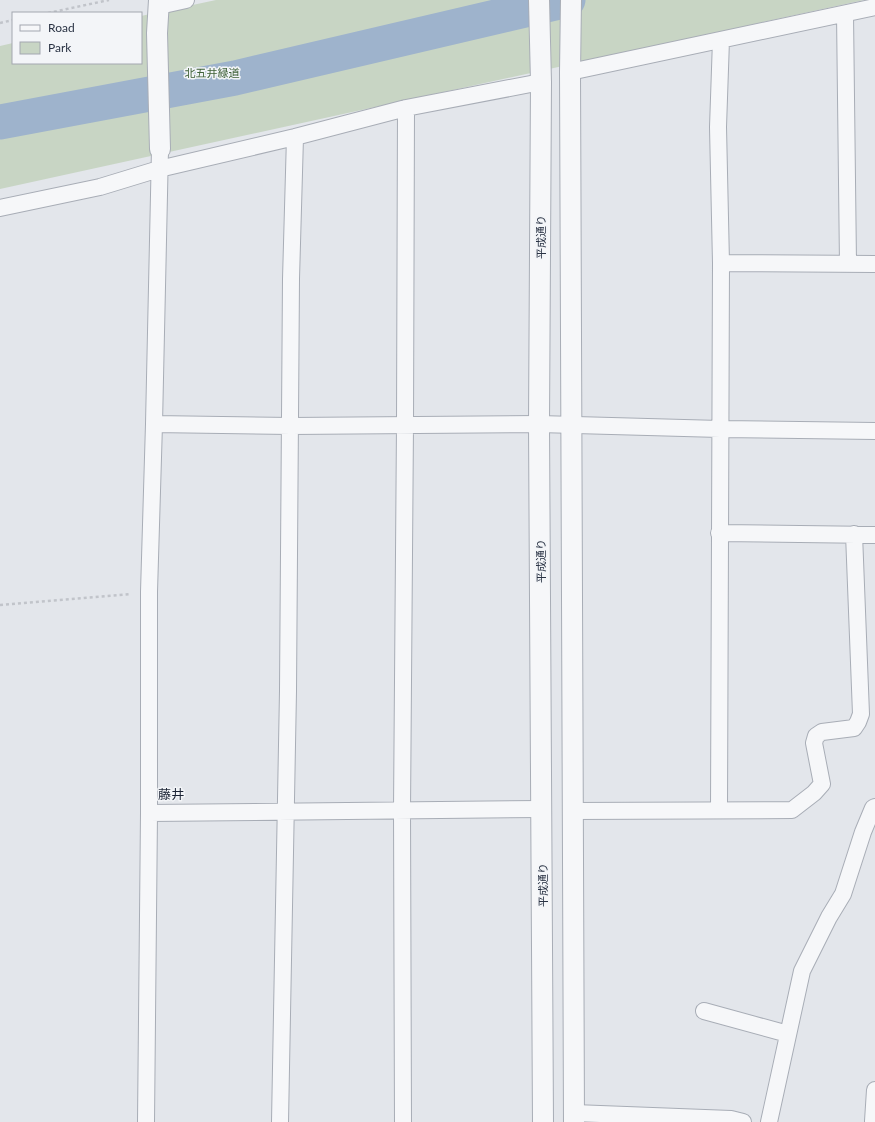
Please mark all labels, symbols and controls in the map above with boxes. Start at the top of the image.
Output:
legend [12,12,142,64]
text: Road [48,20,75,35]
text: Park [48,40,72,55]
park label: 北五井緑道 [185,66,240,79]
street label: 平成通り [534,215,547,259]
street label: 平成通り [534,539,547,583]
district label: 藤井 [158,786,184,802]
street label: 平成通り [536,863,549,907]

